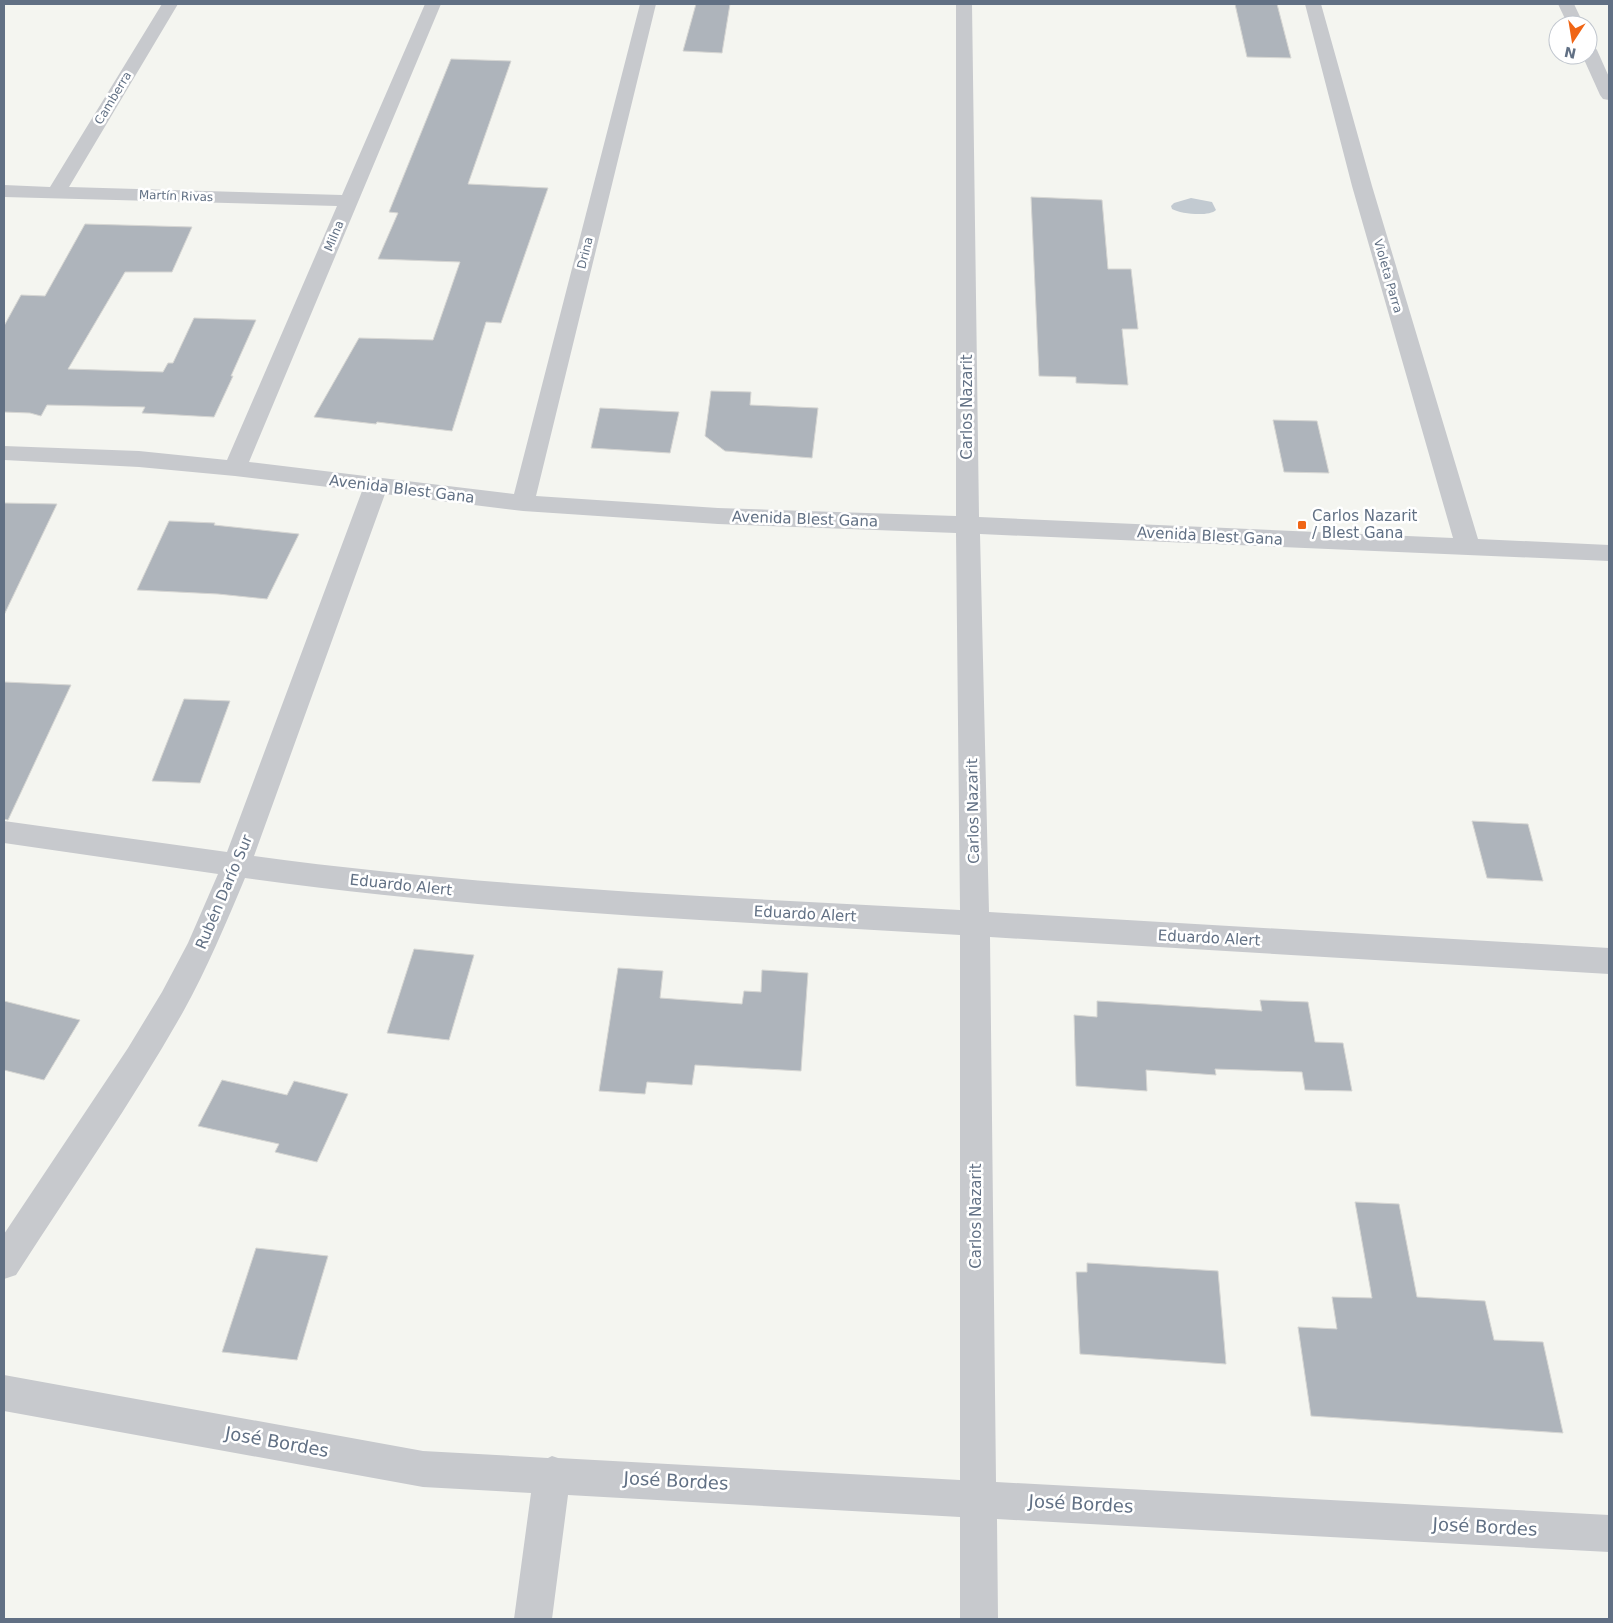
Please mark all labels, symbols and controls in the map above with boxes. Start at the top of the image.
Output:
north arrow [1548,15,1598,65]
text: N [1563,44,1578,62]
street label: Camberra [92,69,134,127]
street label: Martín Rivas [139,188,213,204]
street label: Milna [321,219,347,253]
street label: Drina [574,236,596,270]
street label: Violeta Parra [1371,237,1405,315]
street label: Carlos Nazarit [958,354,976,460]
street label: Avenida Blest Gana [328,471,476,507]
street label: Avenida Blest Gana [732,507,878,531]
place label: Carlos Nazarit / Blest Gana [1312,507,1418,542]
marker: Carlos Nazarit / Blest Gana [1296,519,1308,531]
street label: Avenida Blest Gana [1136,523,1284,549]
street label: Carlos Nazarit [963,758,983,864]
street label: Rubén Darío Sur [192,831,257,952]
street label: Eduardo Alert [349,871,453,899]
street label: Eduardo Alert [753,902,857,926]
street label: Eduardo Alert [1157,926,1261,950]
street label: Carlos Nazarit [967,1163,985,1269]
street label: José Bordes [223,1422,331,1461]
street label: José Bordes [622,1467,729,1494]
street label: José Bordes [1027,1490,1134,1517]
street label: José Bordes [1431,1513,1538,1540]

